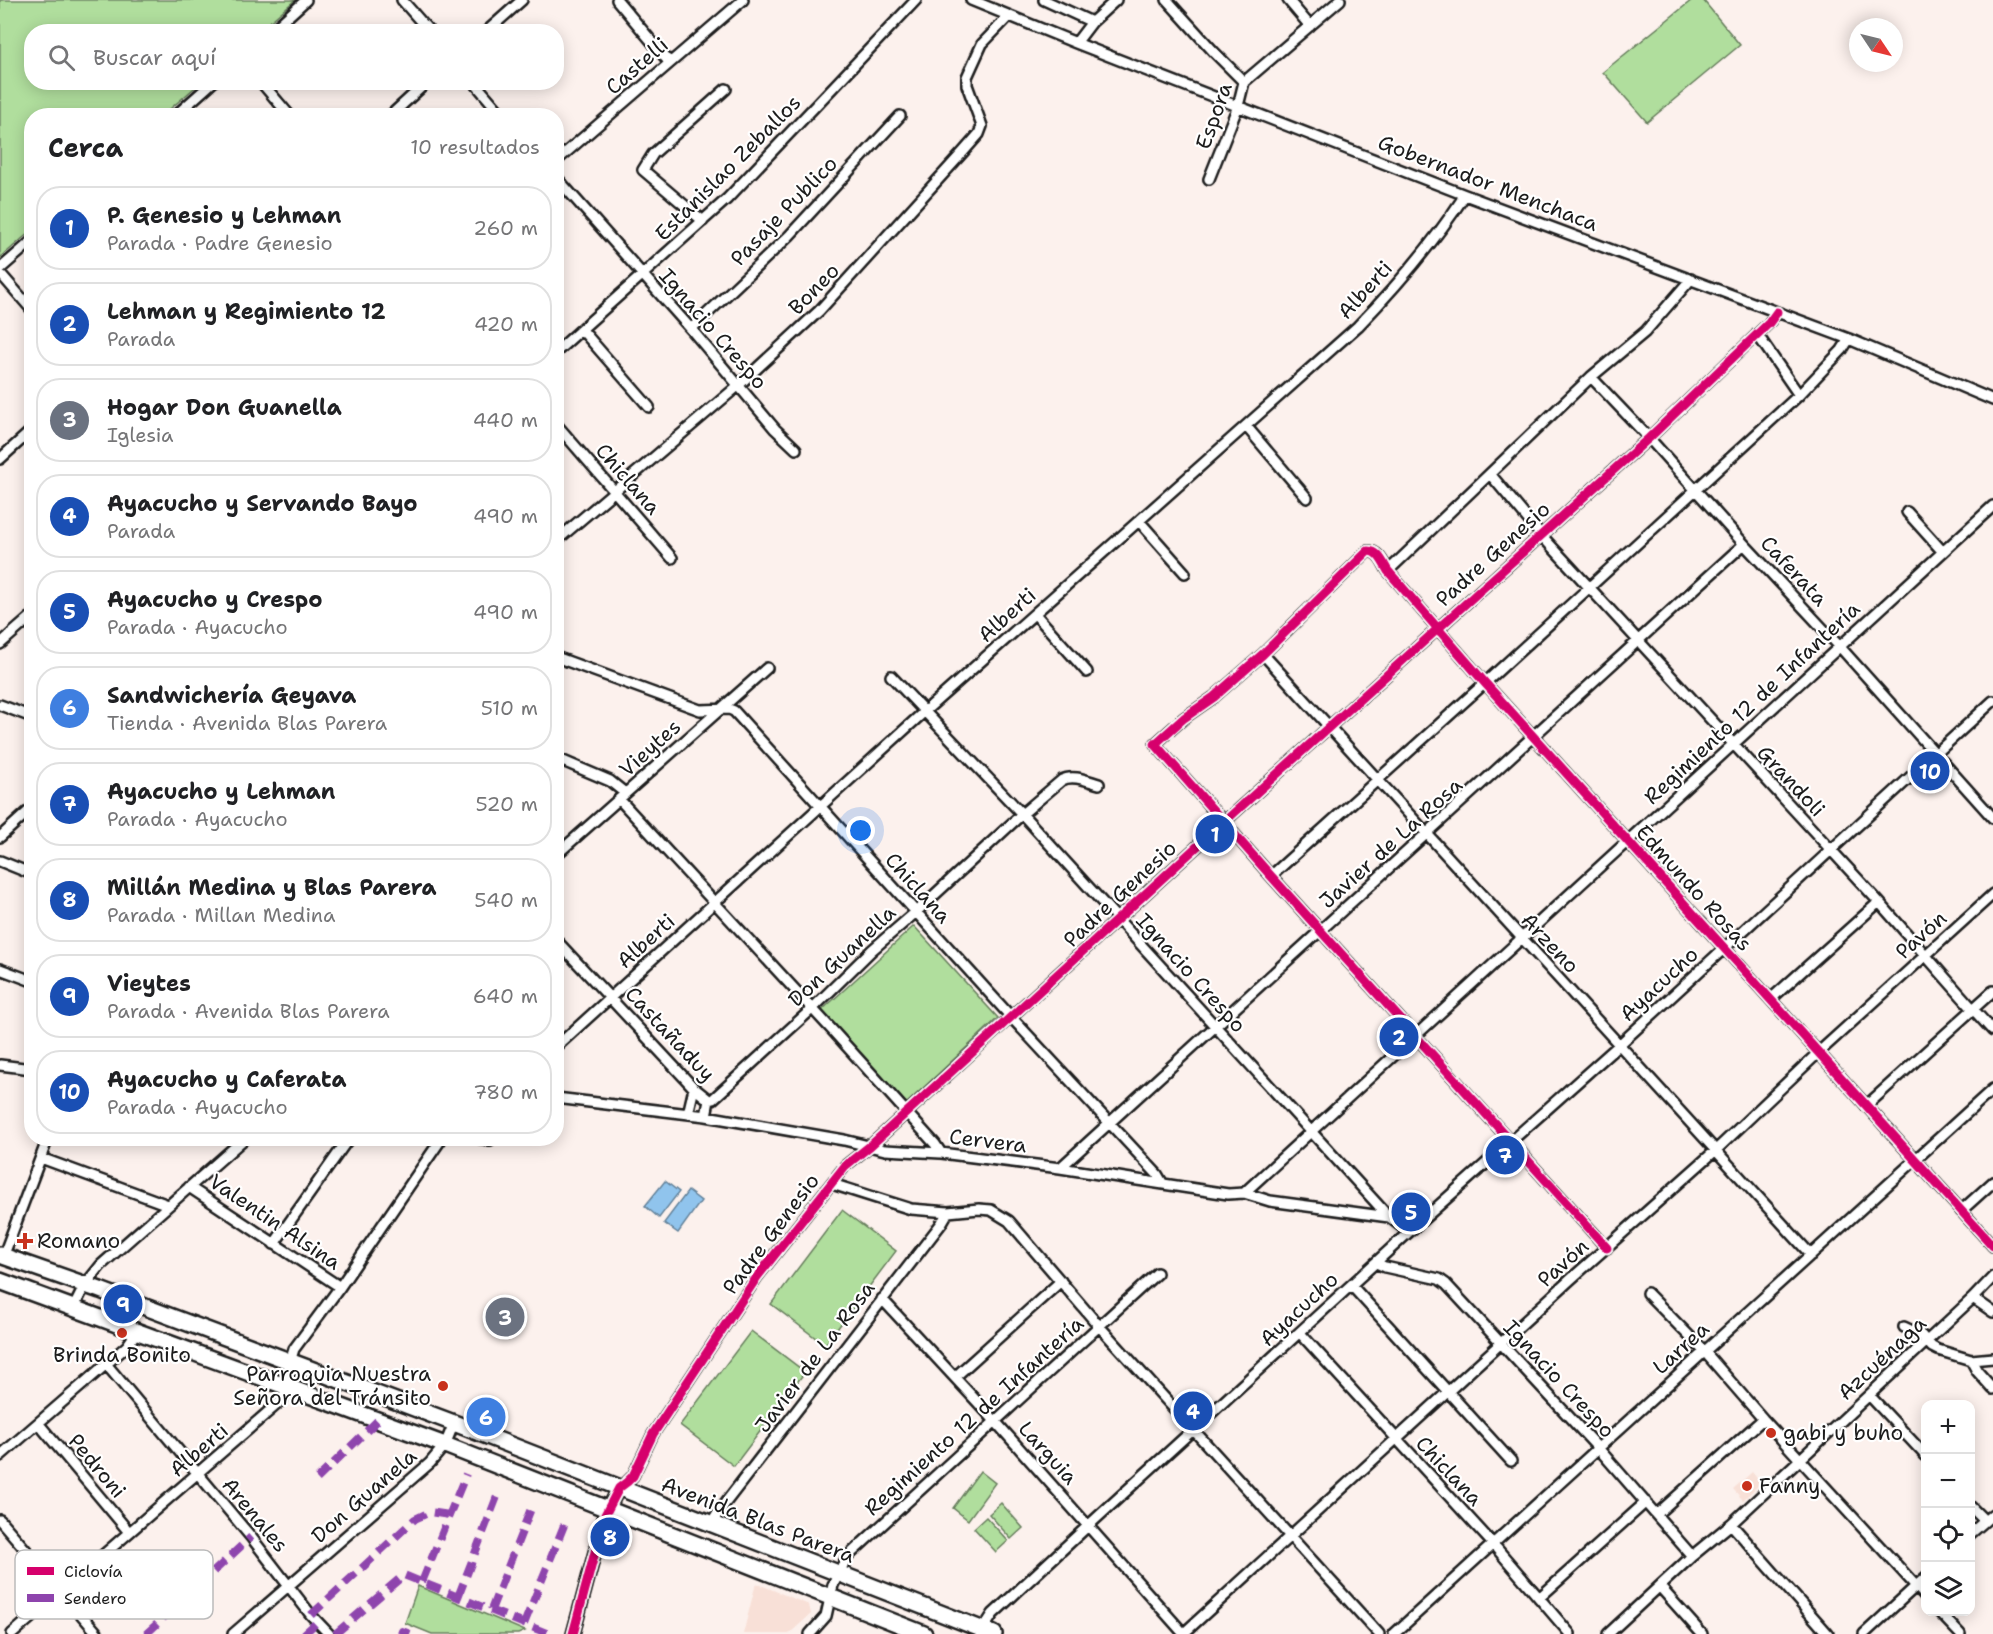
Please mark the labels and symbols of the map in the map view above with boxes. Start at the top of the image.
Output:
north arrow [1849,18,1903,72]
street label: Castelli [600,31,674,101]
street label: Espora [1189,79,1239,153]
street label: Estanislao Zeballos [649,89,807,247]
street label: Gobernador Menchaca [1374,128,1602,238]
street label: Pasaje Publico [724,150,844,272]
street label: Alberti [1331,255,1399,325]
street label: Boneo [782,257,846,321]
street label: Ignacio Crespo [653,263,773,395]
street label: Chiclana [589,437,667,521]
street label: Padre Genesio [1430,495,1556,613]
street label: Caferata [1754,530,1834,612]
street label: Alberti [972,581,1042,649]
street label: Regimiento 12 de Infantería [1638,595,1866,811]
street label: Vieytes [613,713,687,783]
street label: Grandoli [1751,739,1831,823]
pin: 10 [1910,748,1950,794]
street label: Javier de La Rosa [1314,771,1468,915]
pin: 1 [1196,812,1234,856]
your location [846,816,875,845]
street label: Edmundo Rosas [1630,819,1758,957]
street label: Padre Genesio [1057,834,1183,954]
street label: Chiclana [879,847,957,929]
street label: Don Guanella [782,899,902,1013]
street label: Pavón [1889,904,1953,965]
street label: Alberti [611,907,681,975]
street label: Ignacio Crespo [1130,907,1252,1039]
street label: Arzeno [1515,907,1585,979]
street label: Ayacucho [1614,940,1704,1028]
street label: Castañaduy [619,980,721,1088]
pin: 2 [1380,1014,1418,1060]
street label: Cervera [948,1122,1028,1160]
pin: 7 [1486,1132,1524,1178]
street label: Valentin Alsina [204,1168,346,1276]
street label: Padre Genesio [716,1168,826,1300]
pin: 5 [1392,1190,1430,1234]
place label: Romano [37,1227,120,1255]
street label: Pavón [1531,1232,1595,1293]
marker: Romano [18,1234,32,1248]
street label: Ayacucho [1254,1265,1344,1353]
street label: Javier de La Rosa [749,1275,881,1439]
pin: 9 [104,1282,142,1326]
pin: 3 [486,1294,524,1340]
street label: Regimiento 12 de Infantería [858,1310,1090,1522]
street label: Azcuénaga [1832,1310,1932,1406]
street label: Ignacio Crespo [1497,1314,1621,1444]
street label: Larrea [1647,1315,1715,1381]
marker: Brinda Bonito [115,1326,129,1340]
place label: Brinda Bonito [53,1341,191,1369]
place label: Parroquia Nuestra Señora del Tránsito [233,1360,431,1412]
marker: Parroquia Nuestra Señora del Tránsito [436,1379,450,1393]
pin: 4 [1174,1388,1212,1434]
pin: 6 [466,1394,506,1440]
street label: Larguia [1012,1415,1084,1491]
street label: Alberti [164,1417,234,1483]
place label: gabi y buho [1783,1419,1903,1447]
marker: gabi y buho [1764,1426,1778,1440]
street label: Pedroni [62,1428,132,1504]
street label: Chiclana [1409,1430,1489,1512]
street label: Don Guanela [305,1442,423,1550]
street label: Avenida Blas Parera [657,1470,859,1570]
street label: Arenales [216,1472,294,1558]
place label: Fanny [1759,1472,1820,1500]
marker: Fanny [1740,1479,1754,1493]
pin: 8 [590,1514,630,1560]
legend [15,1550,213,1619]
text: Ciclovía [64,1561,123,1582]
text: Sendero [64,1588,126,1609]

